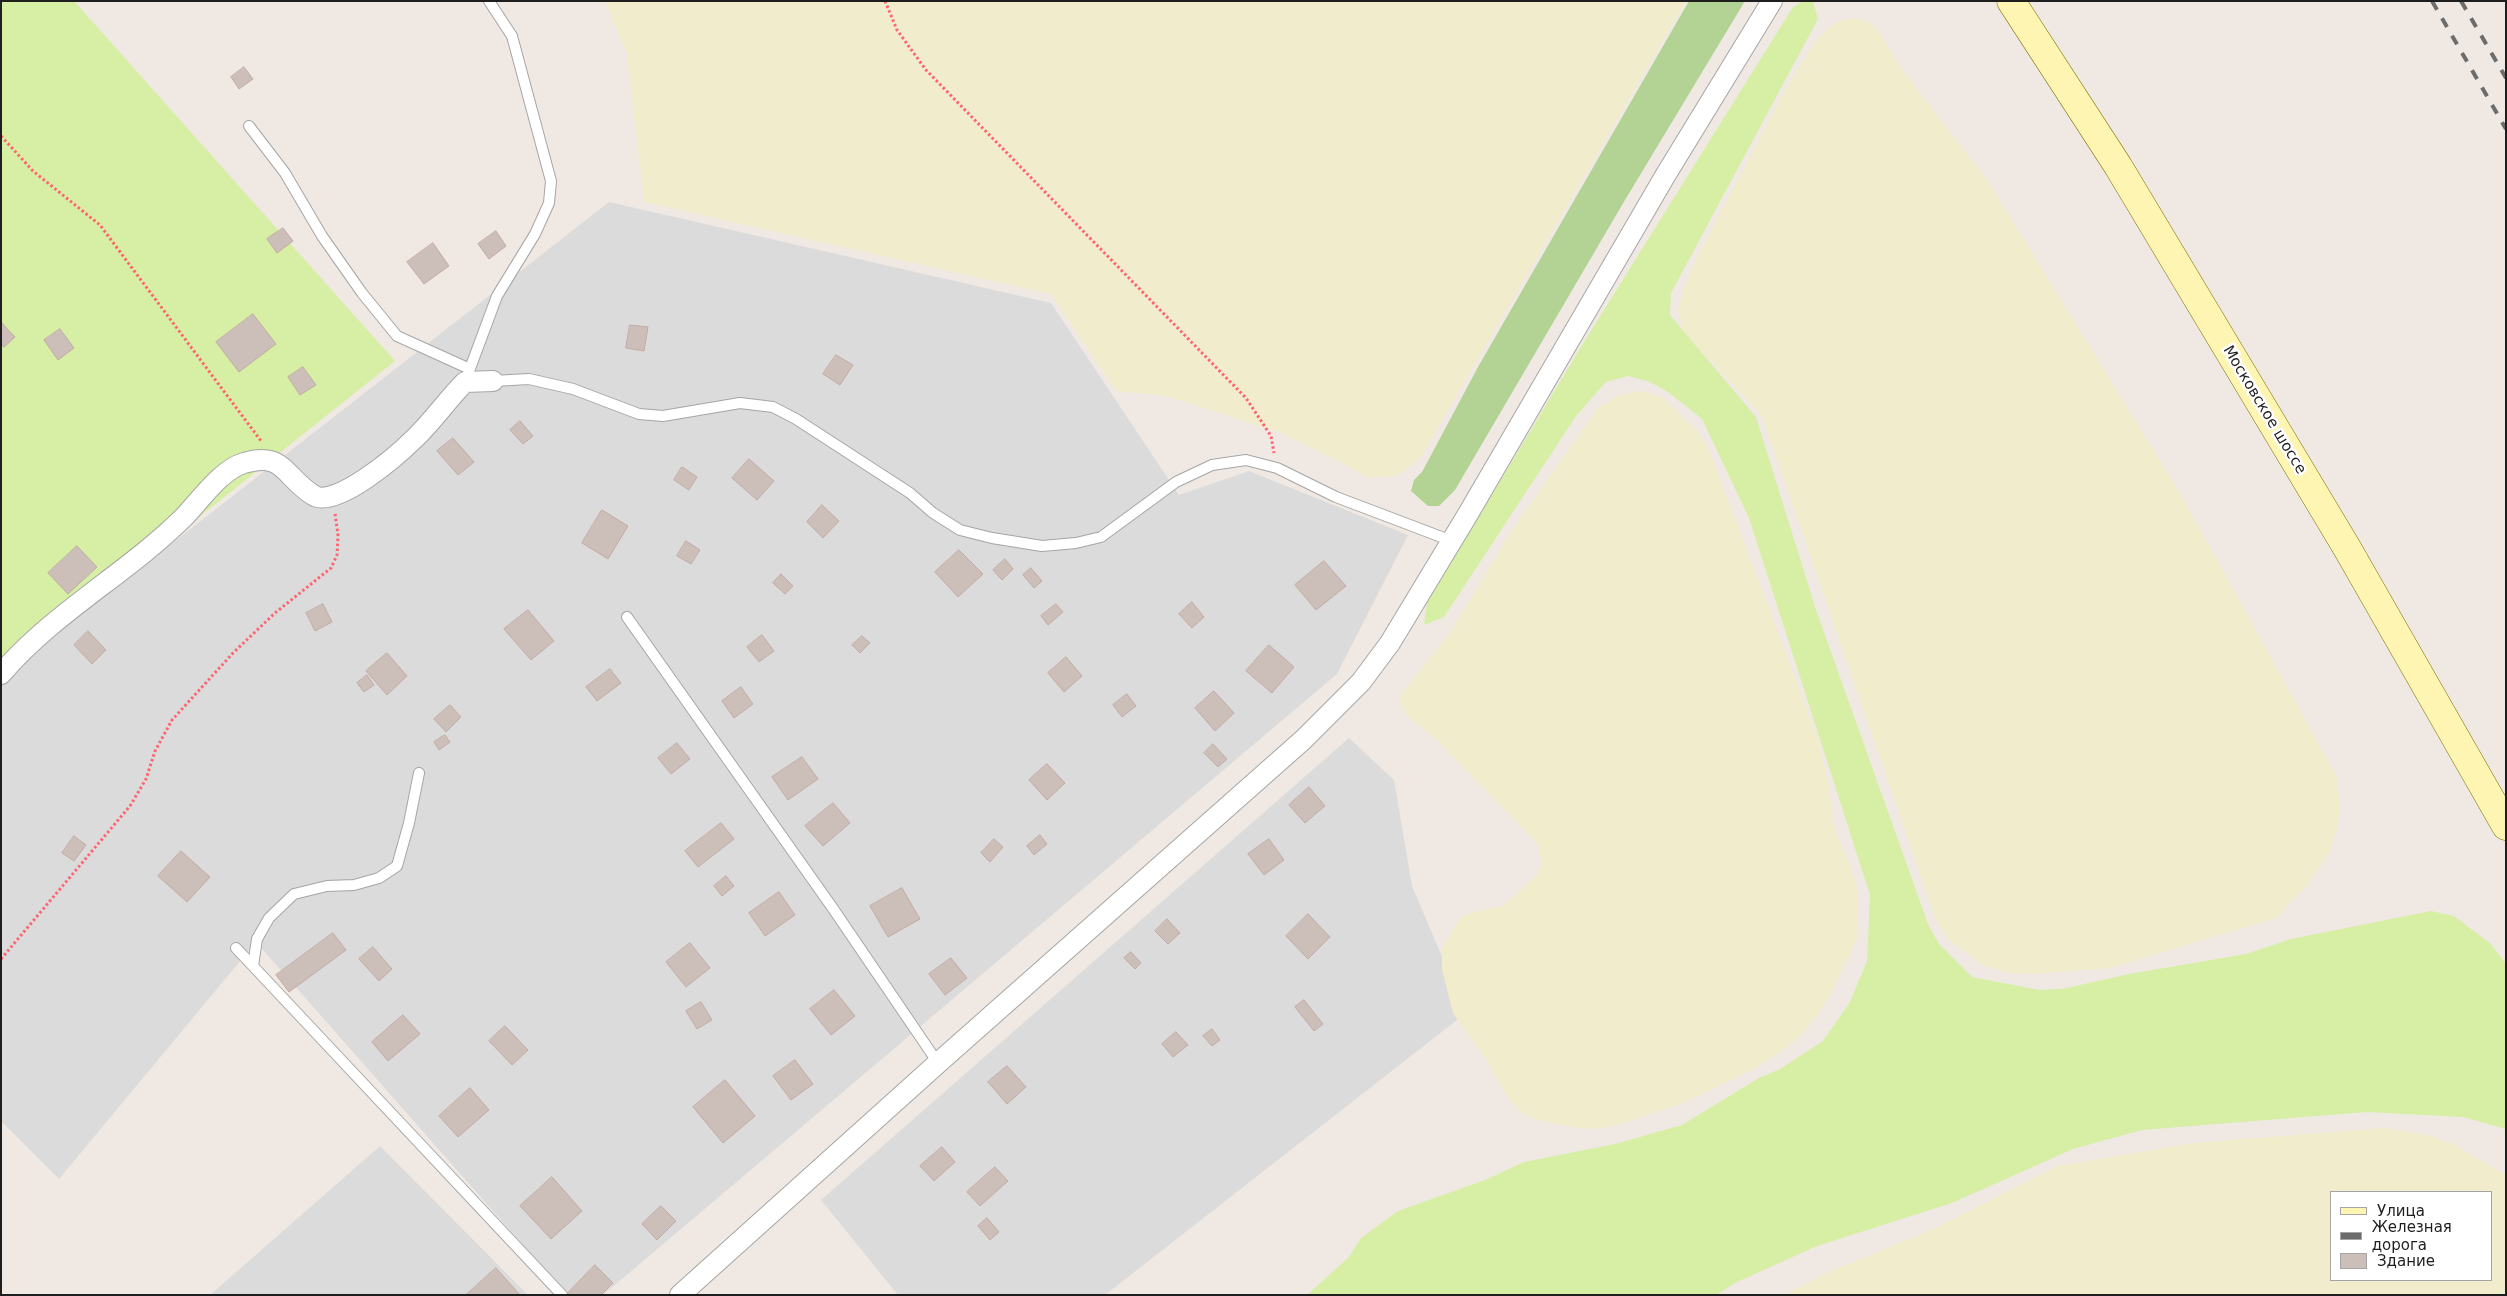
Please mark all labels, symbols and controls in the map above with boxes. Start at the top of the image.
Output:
street label: Московское шоссе [2219,343,2309,477]
legend [2330,1191,2492,1281]
text: Улица [2377,1202,2425,1220]
text: Железная дорога [2372,1218,2452,1254]
text: Здание [2377,1252,2435,1270]

